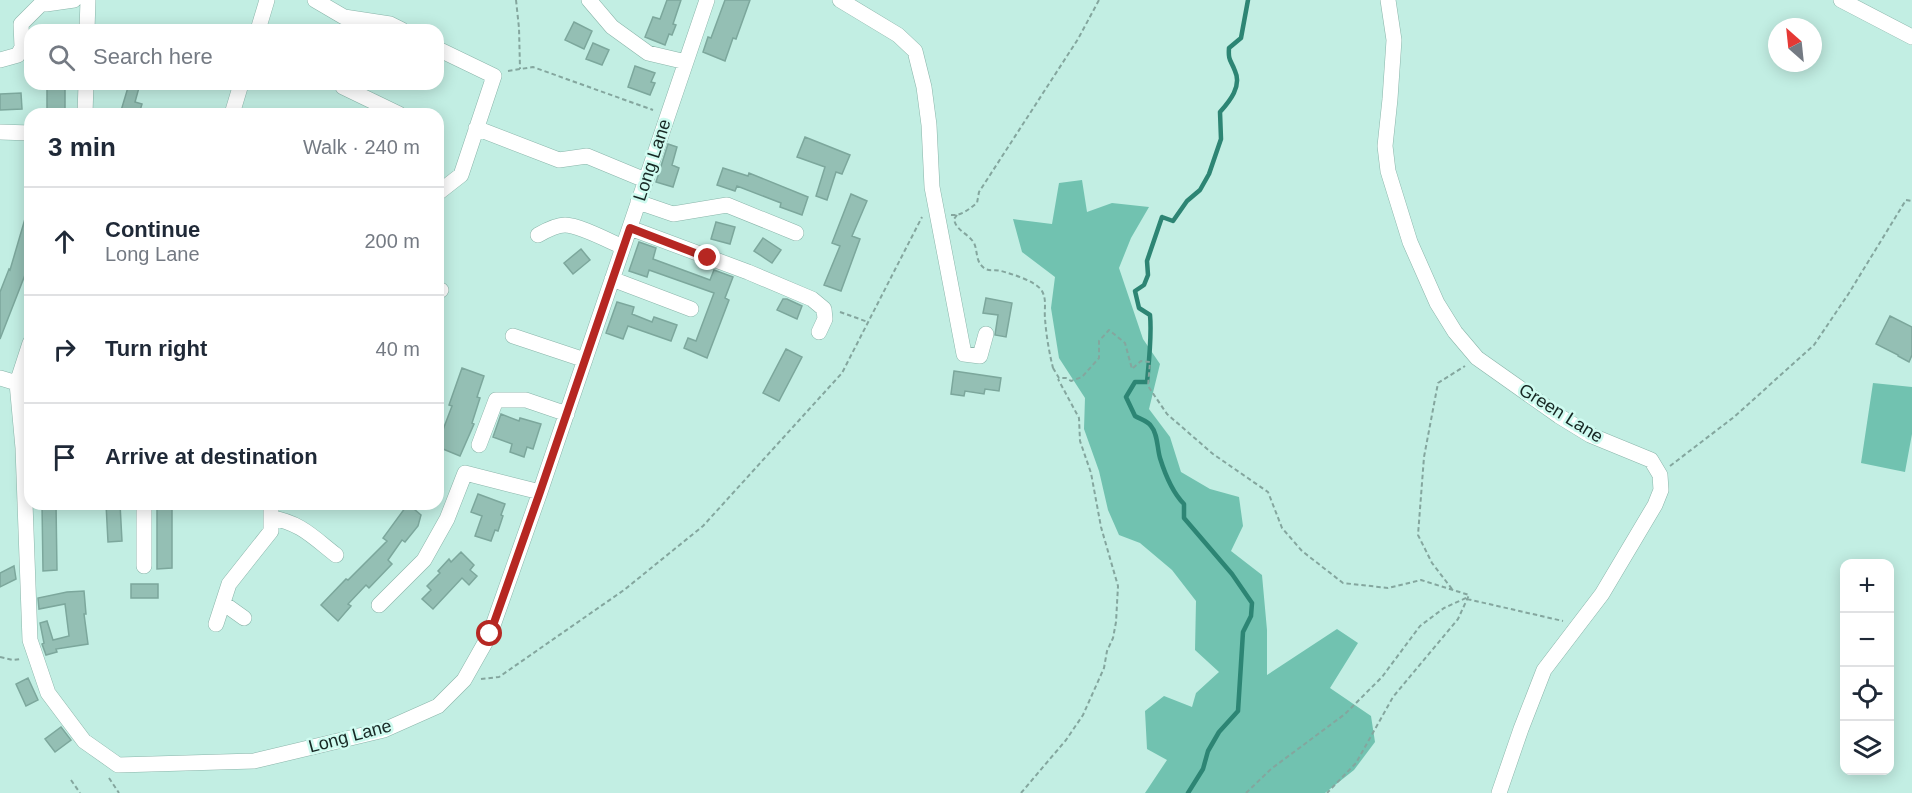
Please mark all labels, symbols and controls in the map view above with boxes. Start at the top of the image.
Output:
north arrow [1768,18,1822,72]
search box [24,24,444,90]
icon: search [45,41,78,74]
text: Search here [93,44,213,69]
street label: Long Lane [629,116,675,204]
text: 3 min [48,132,116,162]
text: Walk · 240 m [303,136,420,158]
text: Continue [105,217,200,242]
icon: ahead [48,225,81,258]
text: 200 m [364,230,420,252]
text: Long Lane [105,243,200,265]
route end [694,244,720,270]
icon: right [48,333,81,366]
text: Turn right [105,336,207,361]
text: 40 m [376,338,420,360]
street label: Green Lane [1515,379,1607,447]
icon: arrive [48,441,81,474]
text: Arrive at destination [105,444,318,469]
map controls [1840,559,1894,775]
button: + [1840,559,1894,613]
button: − [1840,613,1894,667]
route start [476,620,502,646]
button: locate [1840,667,1894,721]
street label: Long Lane [306,715,394,757]
button: layers [1840,721,1894,775]

